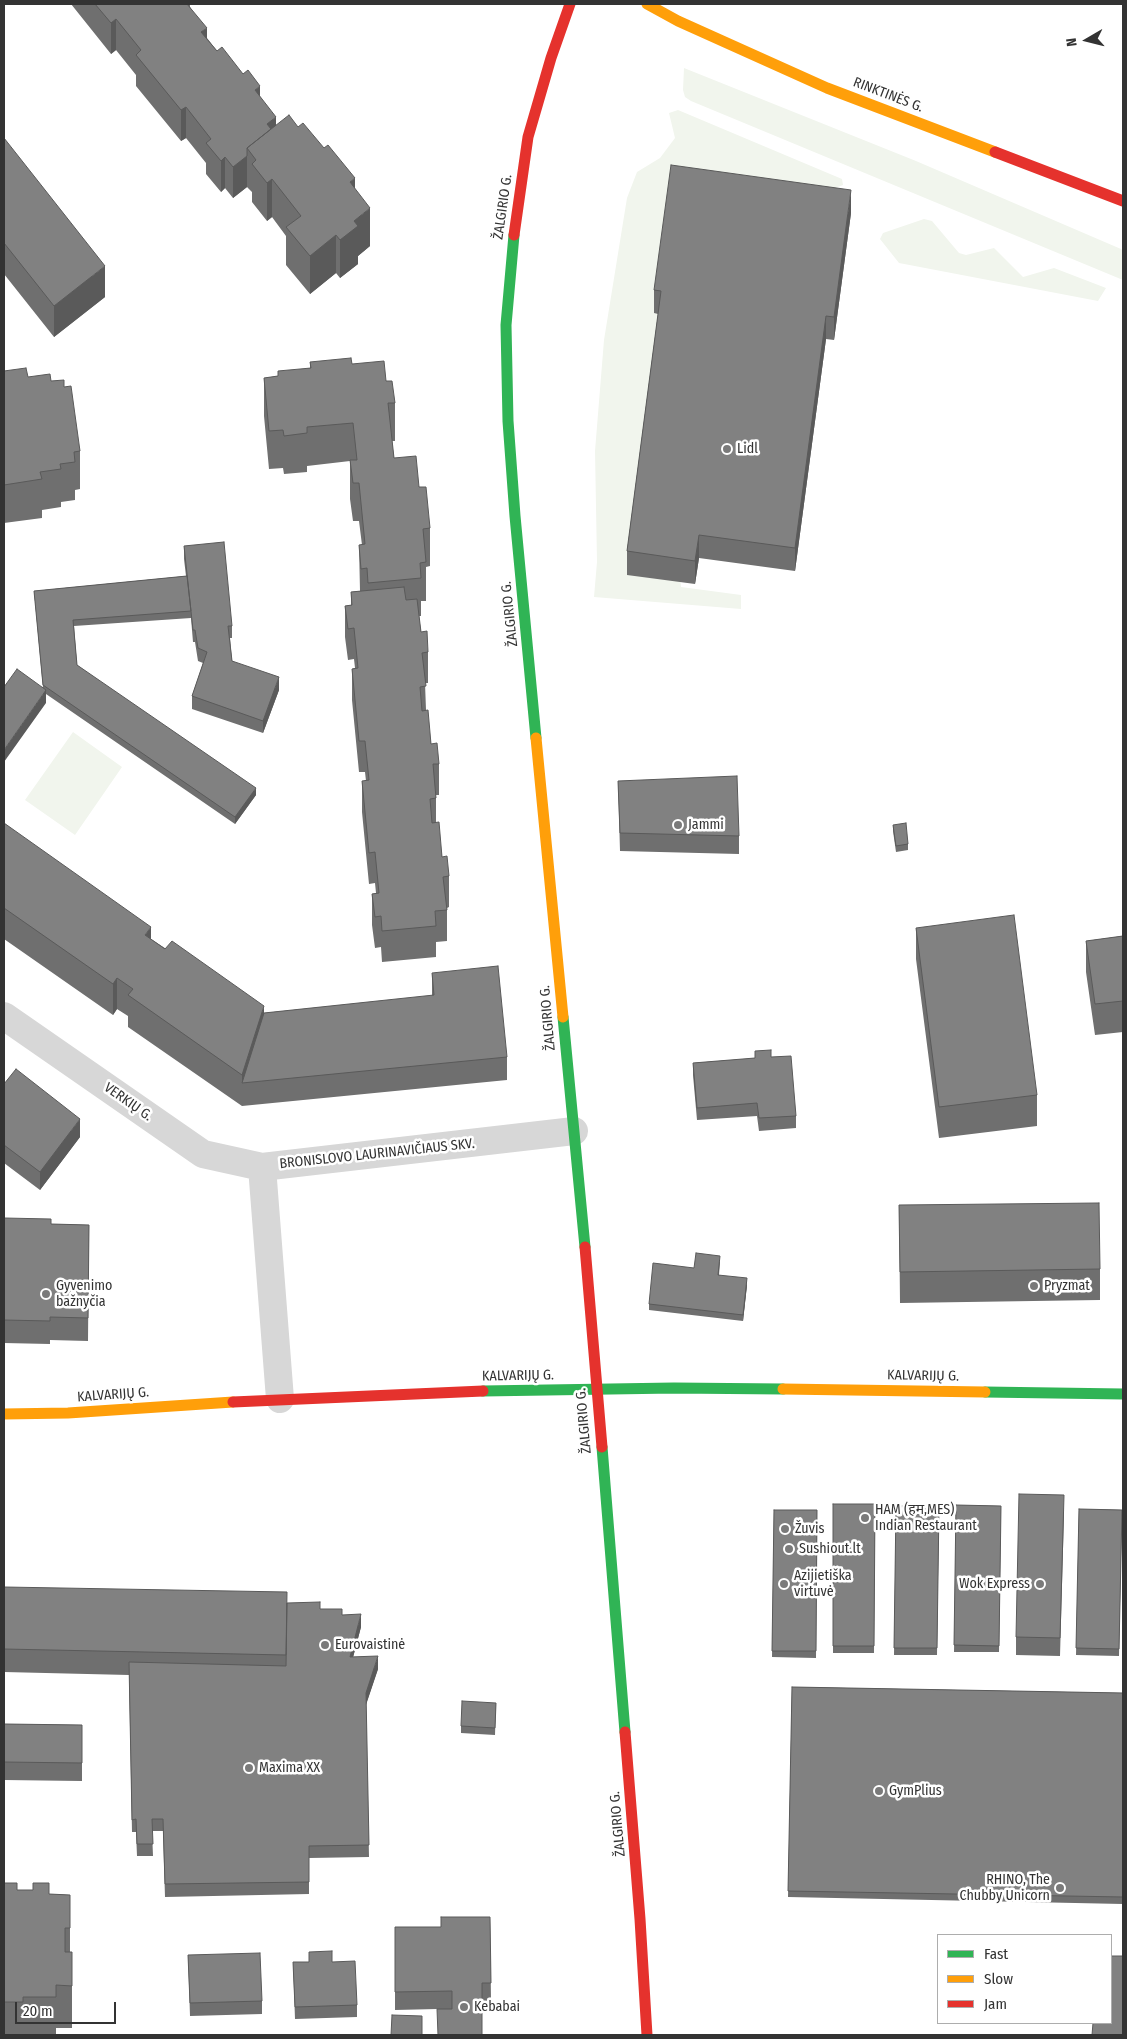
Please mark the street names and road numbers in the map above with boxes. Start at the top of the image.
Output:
street label: RINKTINĖS G. [851,74,925,116]
street label: ŽALGIRIO G. [490,173,516,241]
street label: ŽALGIRIO G. [498,580,522,648]
street label: ŽALGIRIO G. [537,985,559,1051]
street label: VERKIŲ G. [101,1079,155,1125]
street label: BRONISLOVO LAURINAVIČIAUS SKV. [279,1135,475,1173]
street label: KALVARIJŲ G. [482,1367,554,1385]
street label: KALVARIJŲ G. [887,1367,959,1385]
street label: KALVARIJŲ G. [77,1384,149,1406]
street label: ŽALGIRIO G. [573,1388,595,1454]
street label: ŽALGIRIO G. [607,1791,629,1857]

